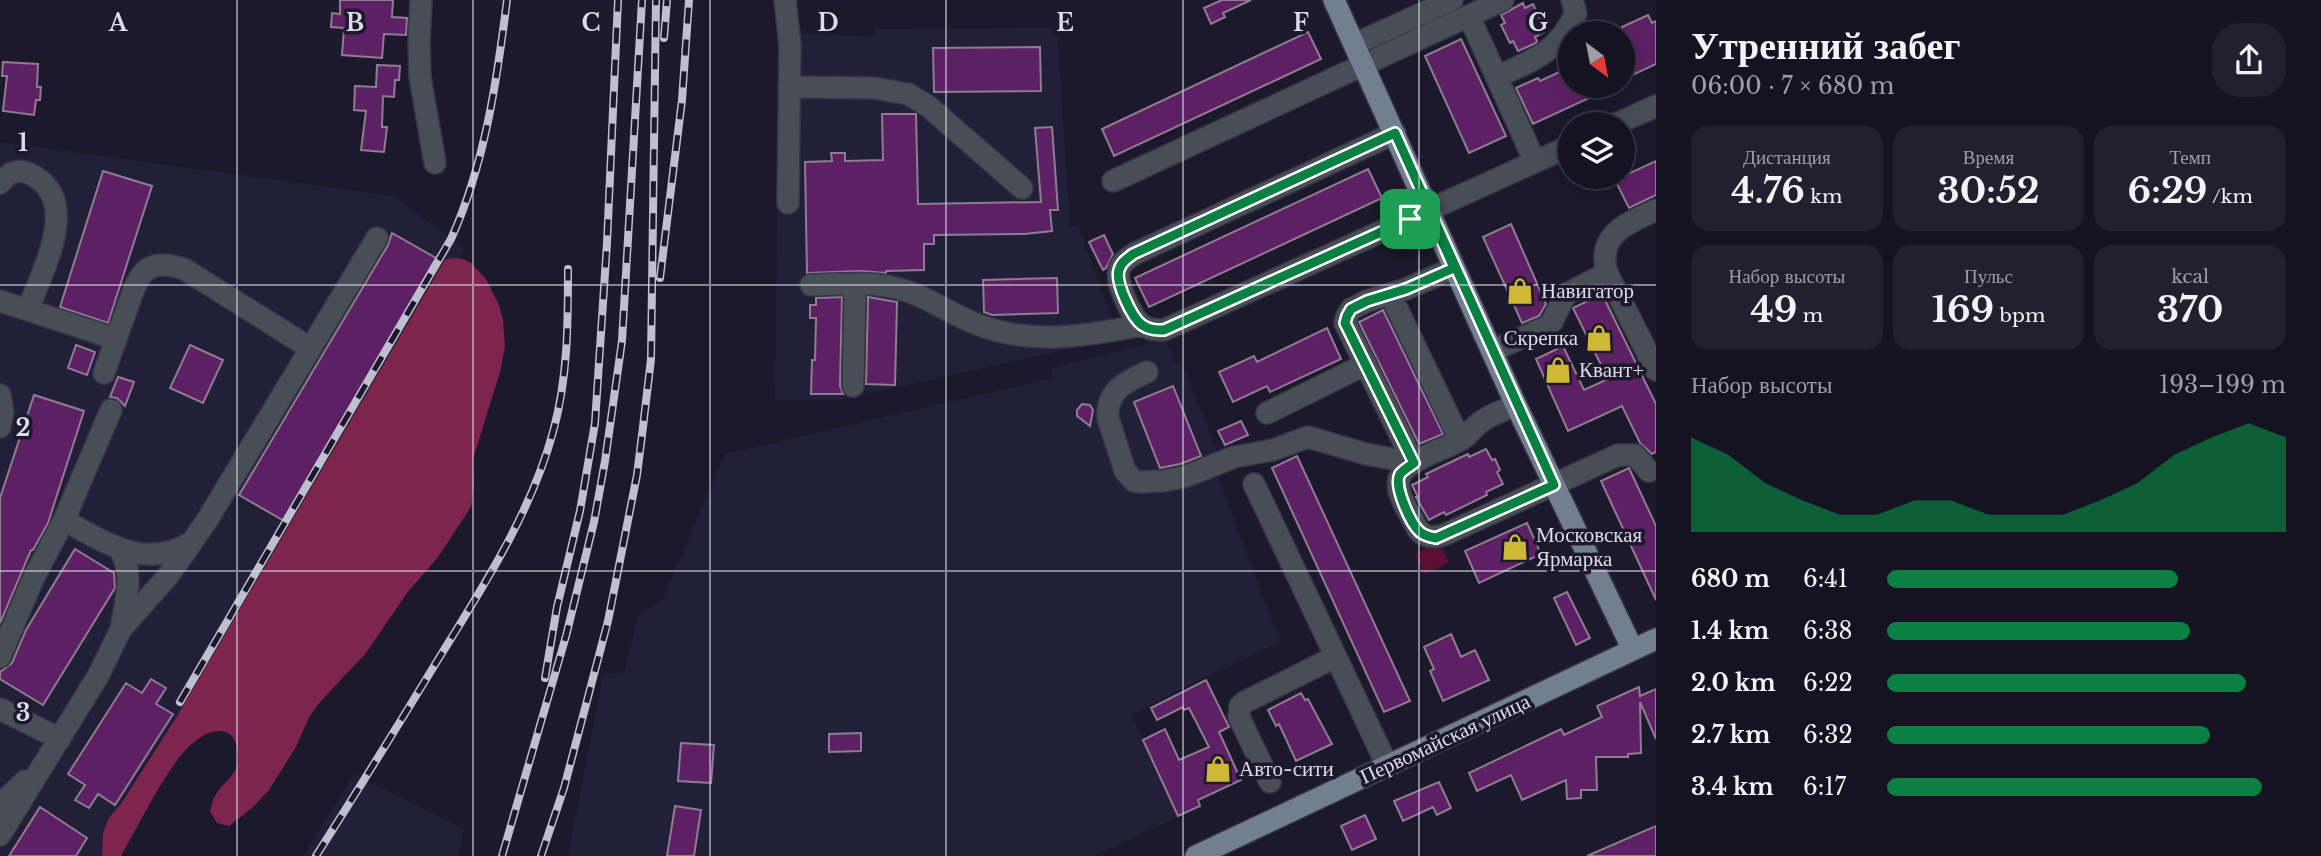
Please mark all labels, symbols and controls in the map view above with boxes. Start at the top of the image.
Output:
text: A [108,9,129,37]
text: B [346,9,364,37]
text: C [582,9,600,37]
text: D [817,9,839,37]
text: E [1056,9,1074,37]
text: F [1293,9,1309,37]
text: G [1528,9,1548,37]
north arrow [1558,21,1634,98]
map controls [1558,21,1635,189]
text: Утренний забег [1691,22,1961,69]
button: share [2212,23,2286,97]
text: 06:00 · 7 × 680 m [1691,72,1894,100]
button: layers [1558,112,1635,189]
text: 1 [18,129,28,157]
text: Дистанция [1743,146,1831,169]
text: Время [1963,146,2014,169]
text: Темп [2169,146,2211,169]
text: 4.76 [1731,169,1805,212]
text: 30:52 [1937,169,2040,212]
text: 6:29 [2127,169,2207,212]
text: km [1805,185,1842,208]
text: /km [2207,185,2253,208]
pin [1380,189,1440,249]
icon: arrive [1391,200,1429,238]
text: Набор высоты [1728,265,1845,288]
text: Пульс [1964,265,2013,288]
text: kcal [2171,265,2209,288]
shop icon: Навигатор [1505,276,1535,306]
place label: Навигатор [1541,278,1634,304]
text: 49 [1750,288,1797,331]
text: 169 [1932,288,1994,331]
text: 370 [2157,288,2224,331]
text: m [1797,304,1823,327]
text: bpm [1994,304,2045,327]
shop icon: Скрепка [1584,323,1614,353]
place label: Скрепка [1504,325,1579,351]
shop icon: Квант+ [1543,355,1573,385]
place label: Квант+ [1579,357,1644,383]
text: Набор высоты [1691,371,1832,399]
text: 193–199 m [2159,371,2286,399]
text: 2 [16,414,30,442]
place label: Московская Ярмарка [1536,522,1642,572]
shop icon: Московская Ярмарка [1500,532,1530,562]
text: 680 m [1691,565,1770,593]
text: 6:41 [1803,565,1848,593]
text: 1.4 km [1691,617,1769,645]
text: 6:38 [1803,617,1852,645]
text: 2.0 km [1691,669,1776,697]
text: 6:22 [1803,669,1853,697]
street label: Первомайская улица [1356,688,1535,790]
text: 3 [16,699,30,727]
text: 2.7 km [1691,721,1770,749]
text: 6:32 [1803,721,1853,749]
shop icon: Авто-сити [1203,754,1233,784]
place label: Авто-сити [1239,756,1334,782]
text: 3.4 km [1691,773,1774,801]
text: 6:17 [1803,773,1846,801]

